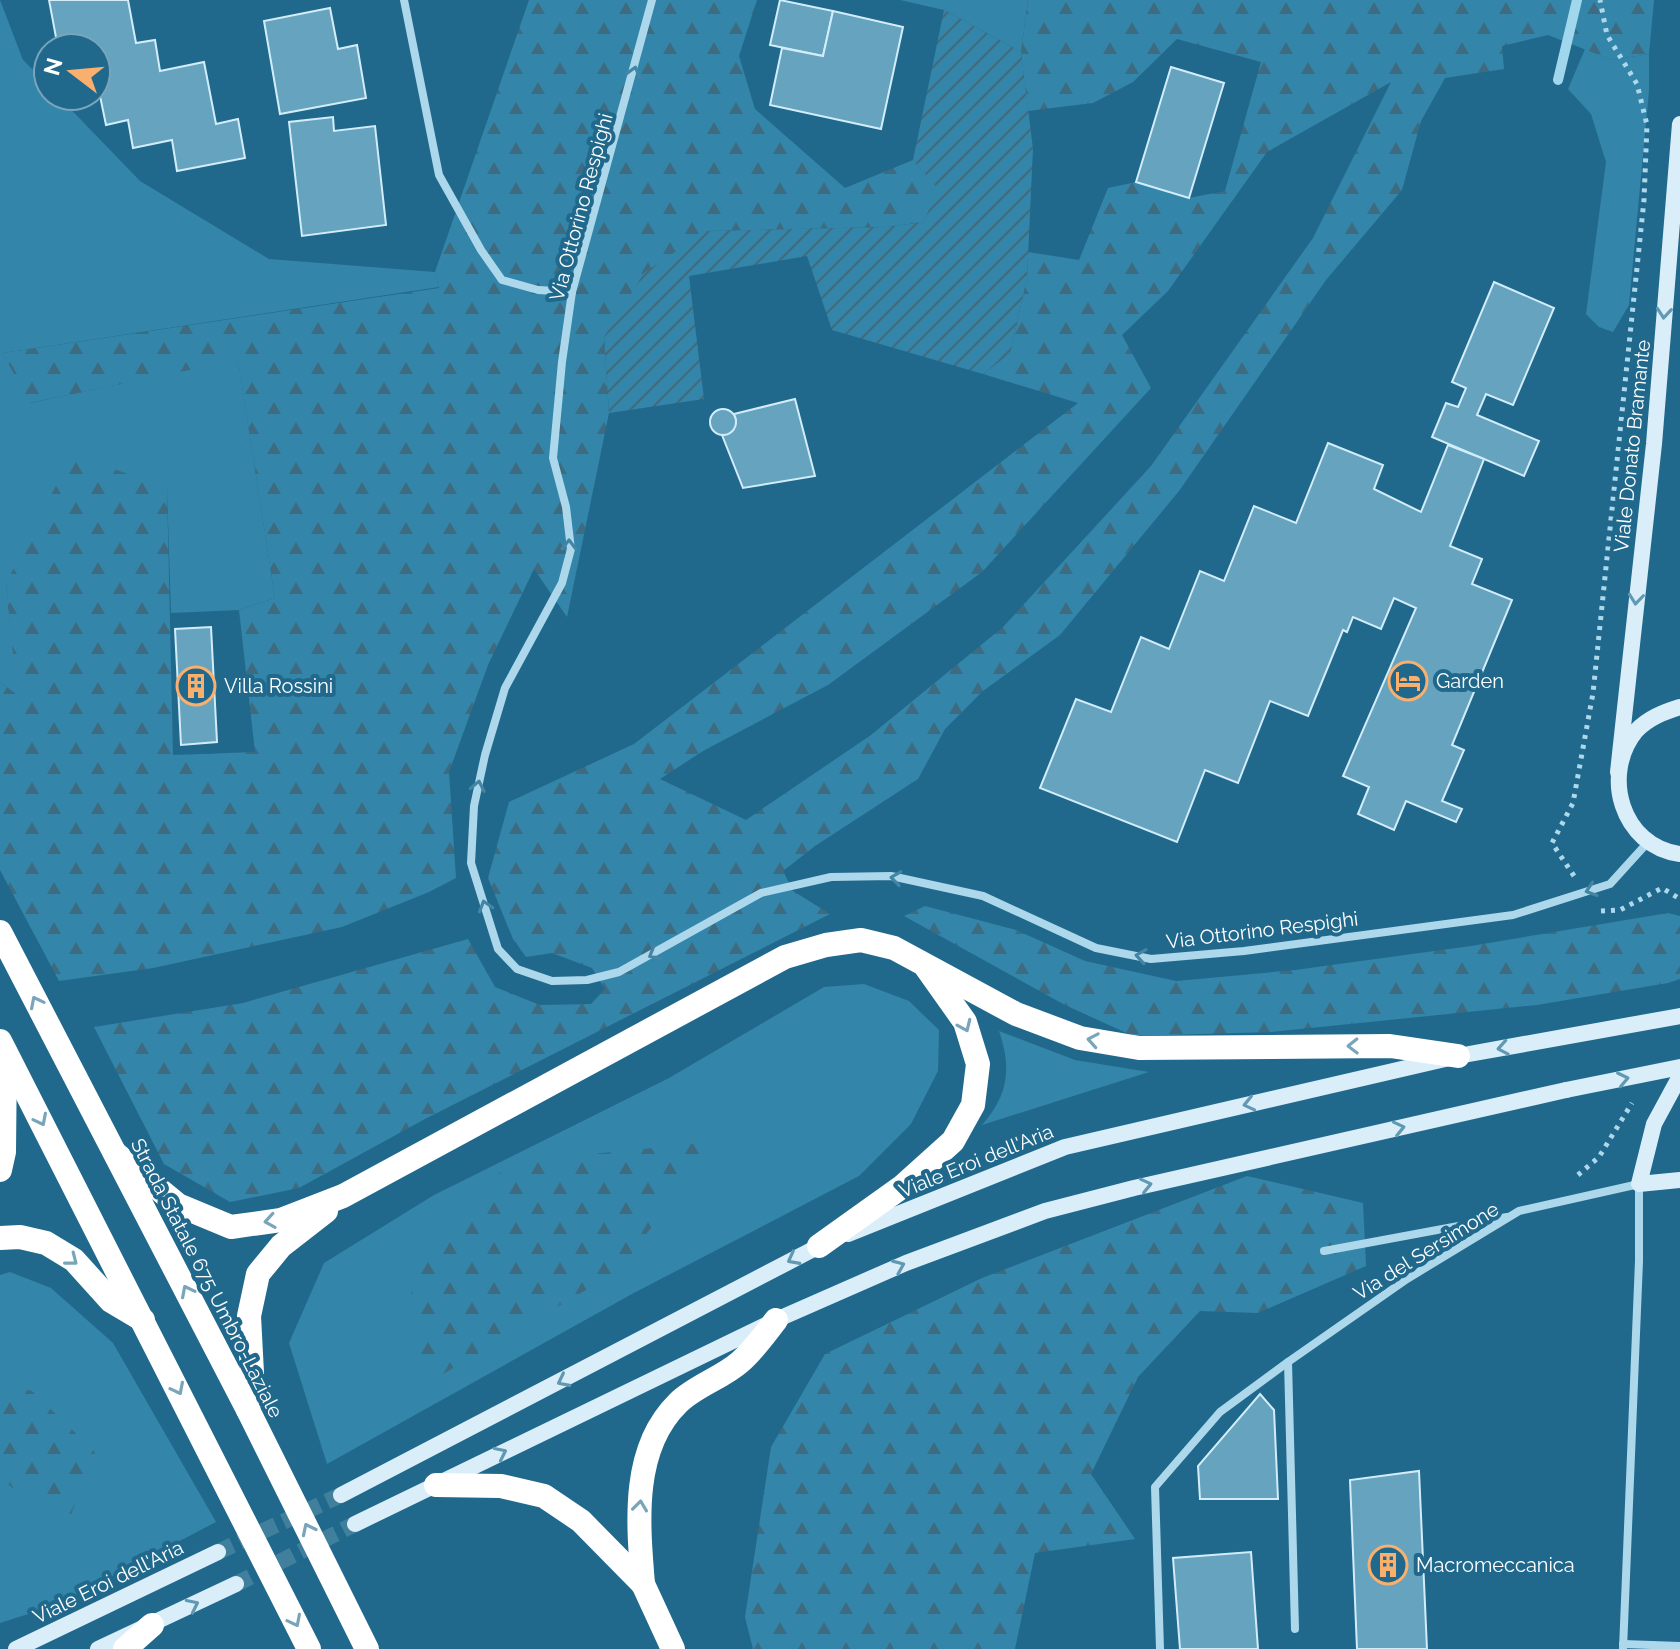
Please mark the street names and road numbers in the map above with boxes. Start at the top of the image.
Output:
street label: Via Ottorino Respighi [544,111,618,303]
street label: Viale Donato Bramante [1609,338,1655,553]
street label: Via Ottorino Respighi [1165,906,1359,954]
street label: Viale Eroi dell'Aria [895,1119,1057,1203]
street label: Strada Statale 675 Umbro-Laziale [126,1134,288,1422]
street label: Via del Sersimone [1349,1197,1503,1305]
street label: Viale Eroi dell'Aria [29,1535,187,1629]

